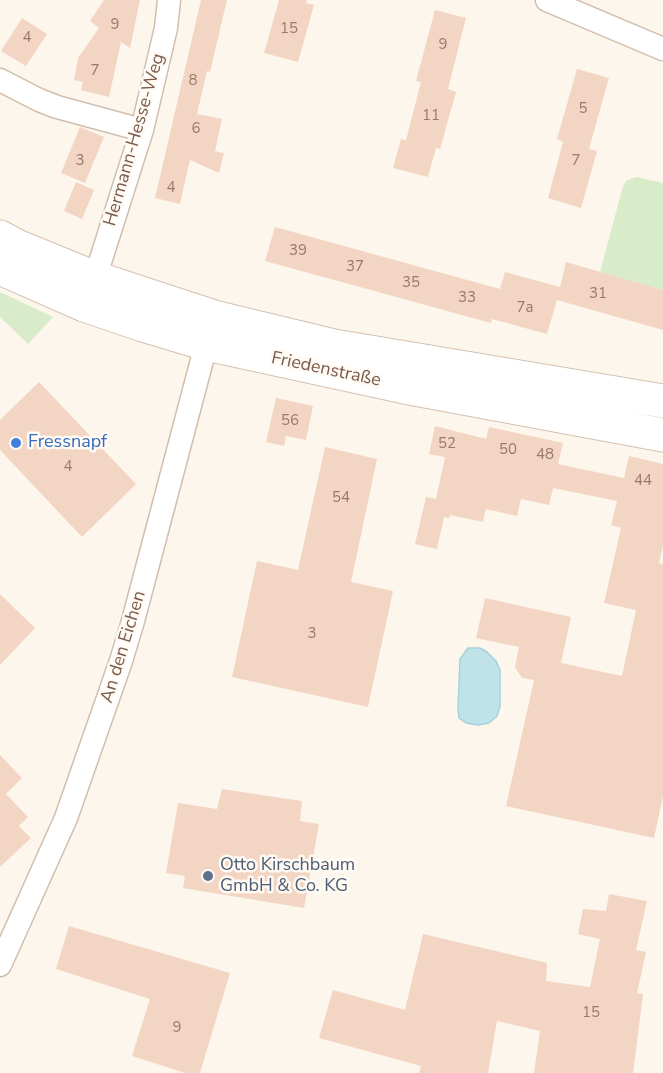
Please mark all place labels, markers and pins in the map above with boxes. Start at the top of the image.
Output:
place label: Fressnapf [28,432,107,454]
marker: Fressnapf [9,436,23,450]
place label: Otto Kirschbaum GmbH & Co. KG [220,855,355,898]
marker: Otto Kirschbaum GmbH & Co. KG [201,869,215,883]

